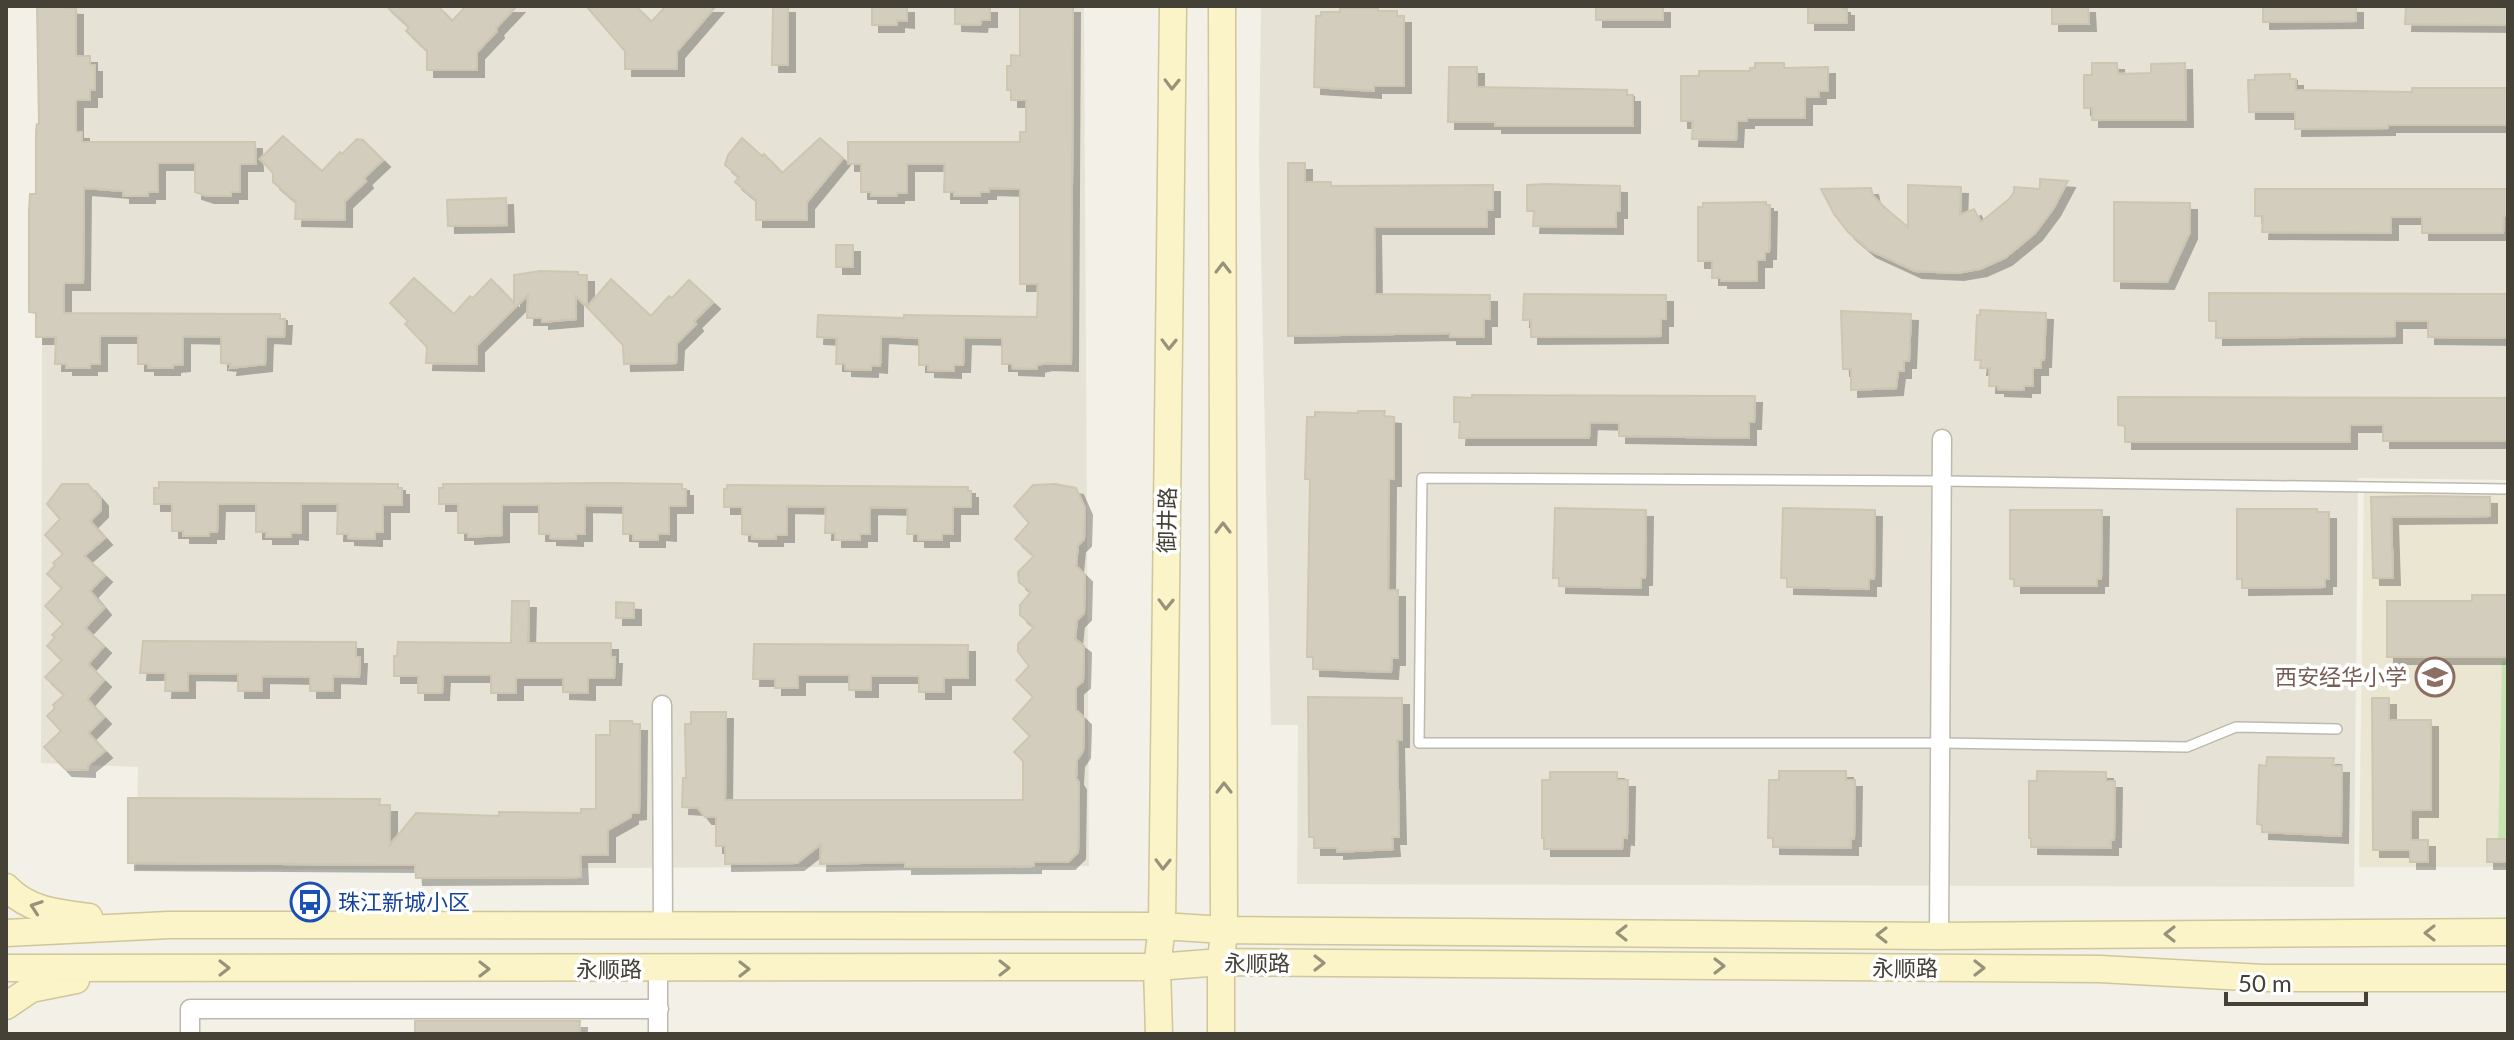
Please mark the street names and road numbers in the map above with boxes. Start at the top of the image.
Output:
street label: 御井路 [1152,487,1181,553]
street label: 永顺路 [1224,949,1290,976]
street label: 永顺路 [1872,954,1938,981]
street label: 永顺路 [576,955,642,982]

